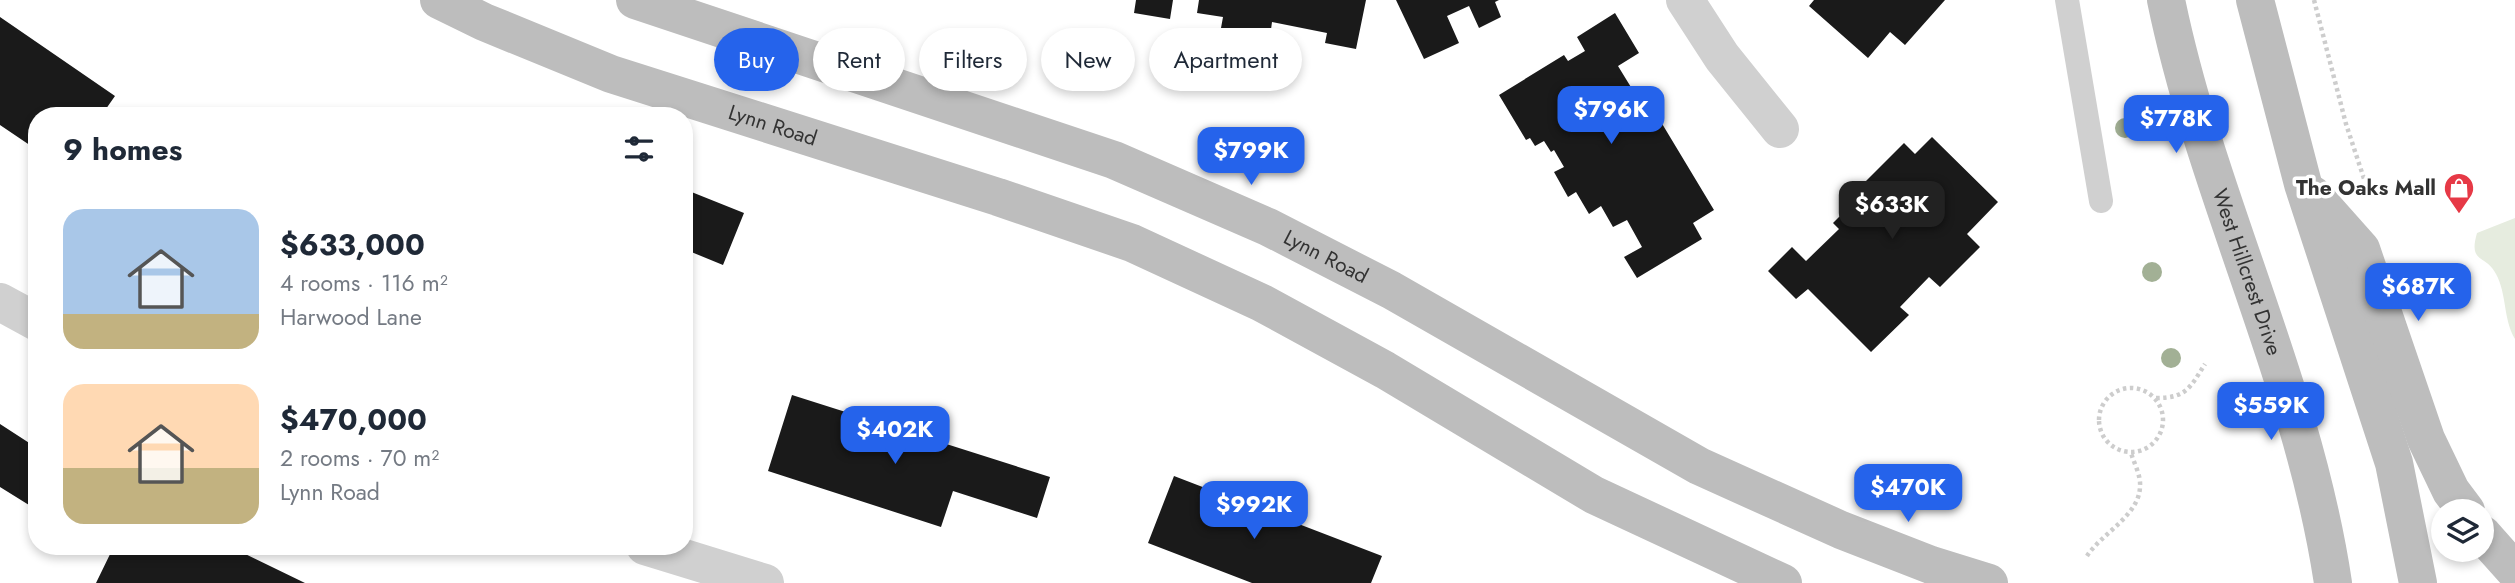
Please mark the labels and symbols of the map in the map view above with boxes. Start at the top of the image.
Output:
pin: $796K [1562,86,1660,146]
pin: $778K [2127,96,2225,155]
street label: Lynn Road [725,97,821,154]
pin: $799K [1202,128,1300,187]
shop icon: The Oaks Mall [2442,171,2476,215]
place label: The Oaks Mall [2296,173,2436,203]
pin: $633K [1843,182,1941,241]
street label: West Hillcrest Drive [2205,185,2289,359]
street label: Lynn Road [1278,222,1373,291]
pin: $687K [2369,264,2467,323]
pin: $559K [2222,382,2320,442]
pin: $402K [846,406,944,466]
pin: $470K [1859,464,1957,524]
pin: $992K [1205,482,1303,541]

